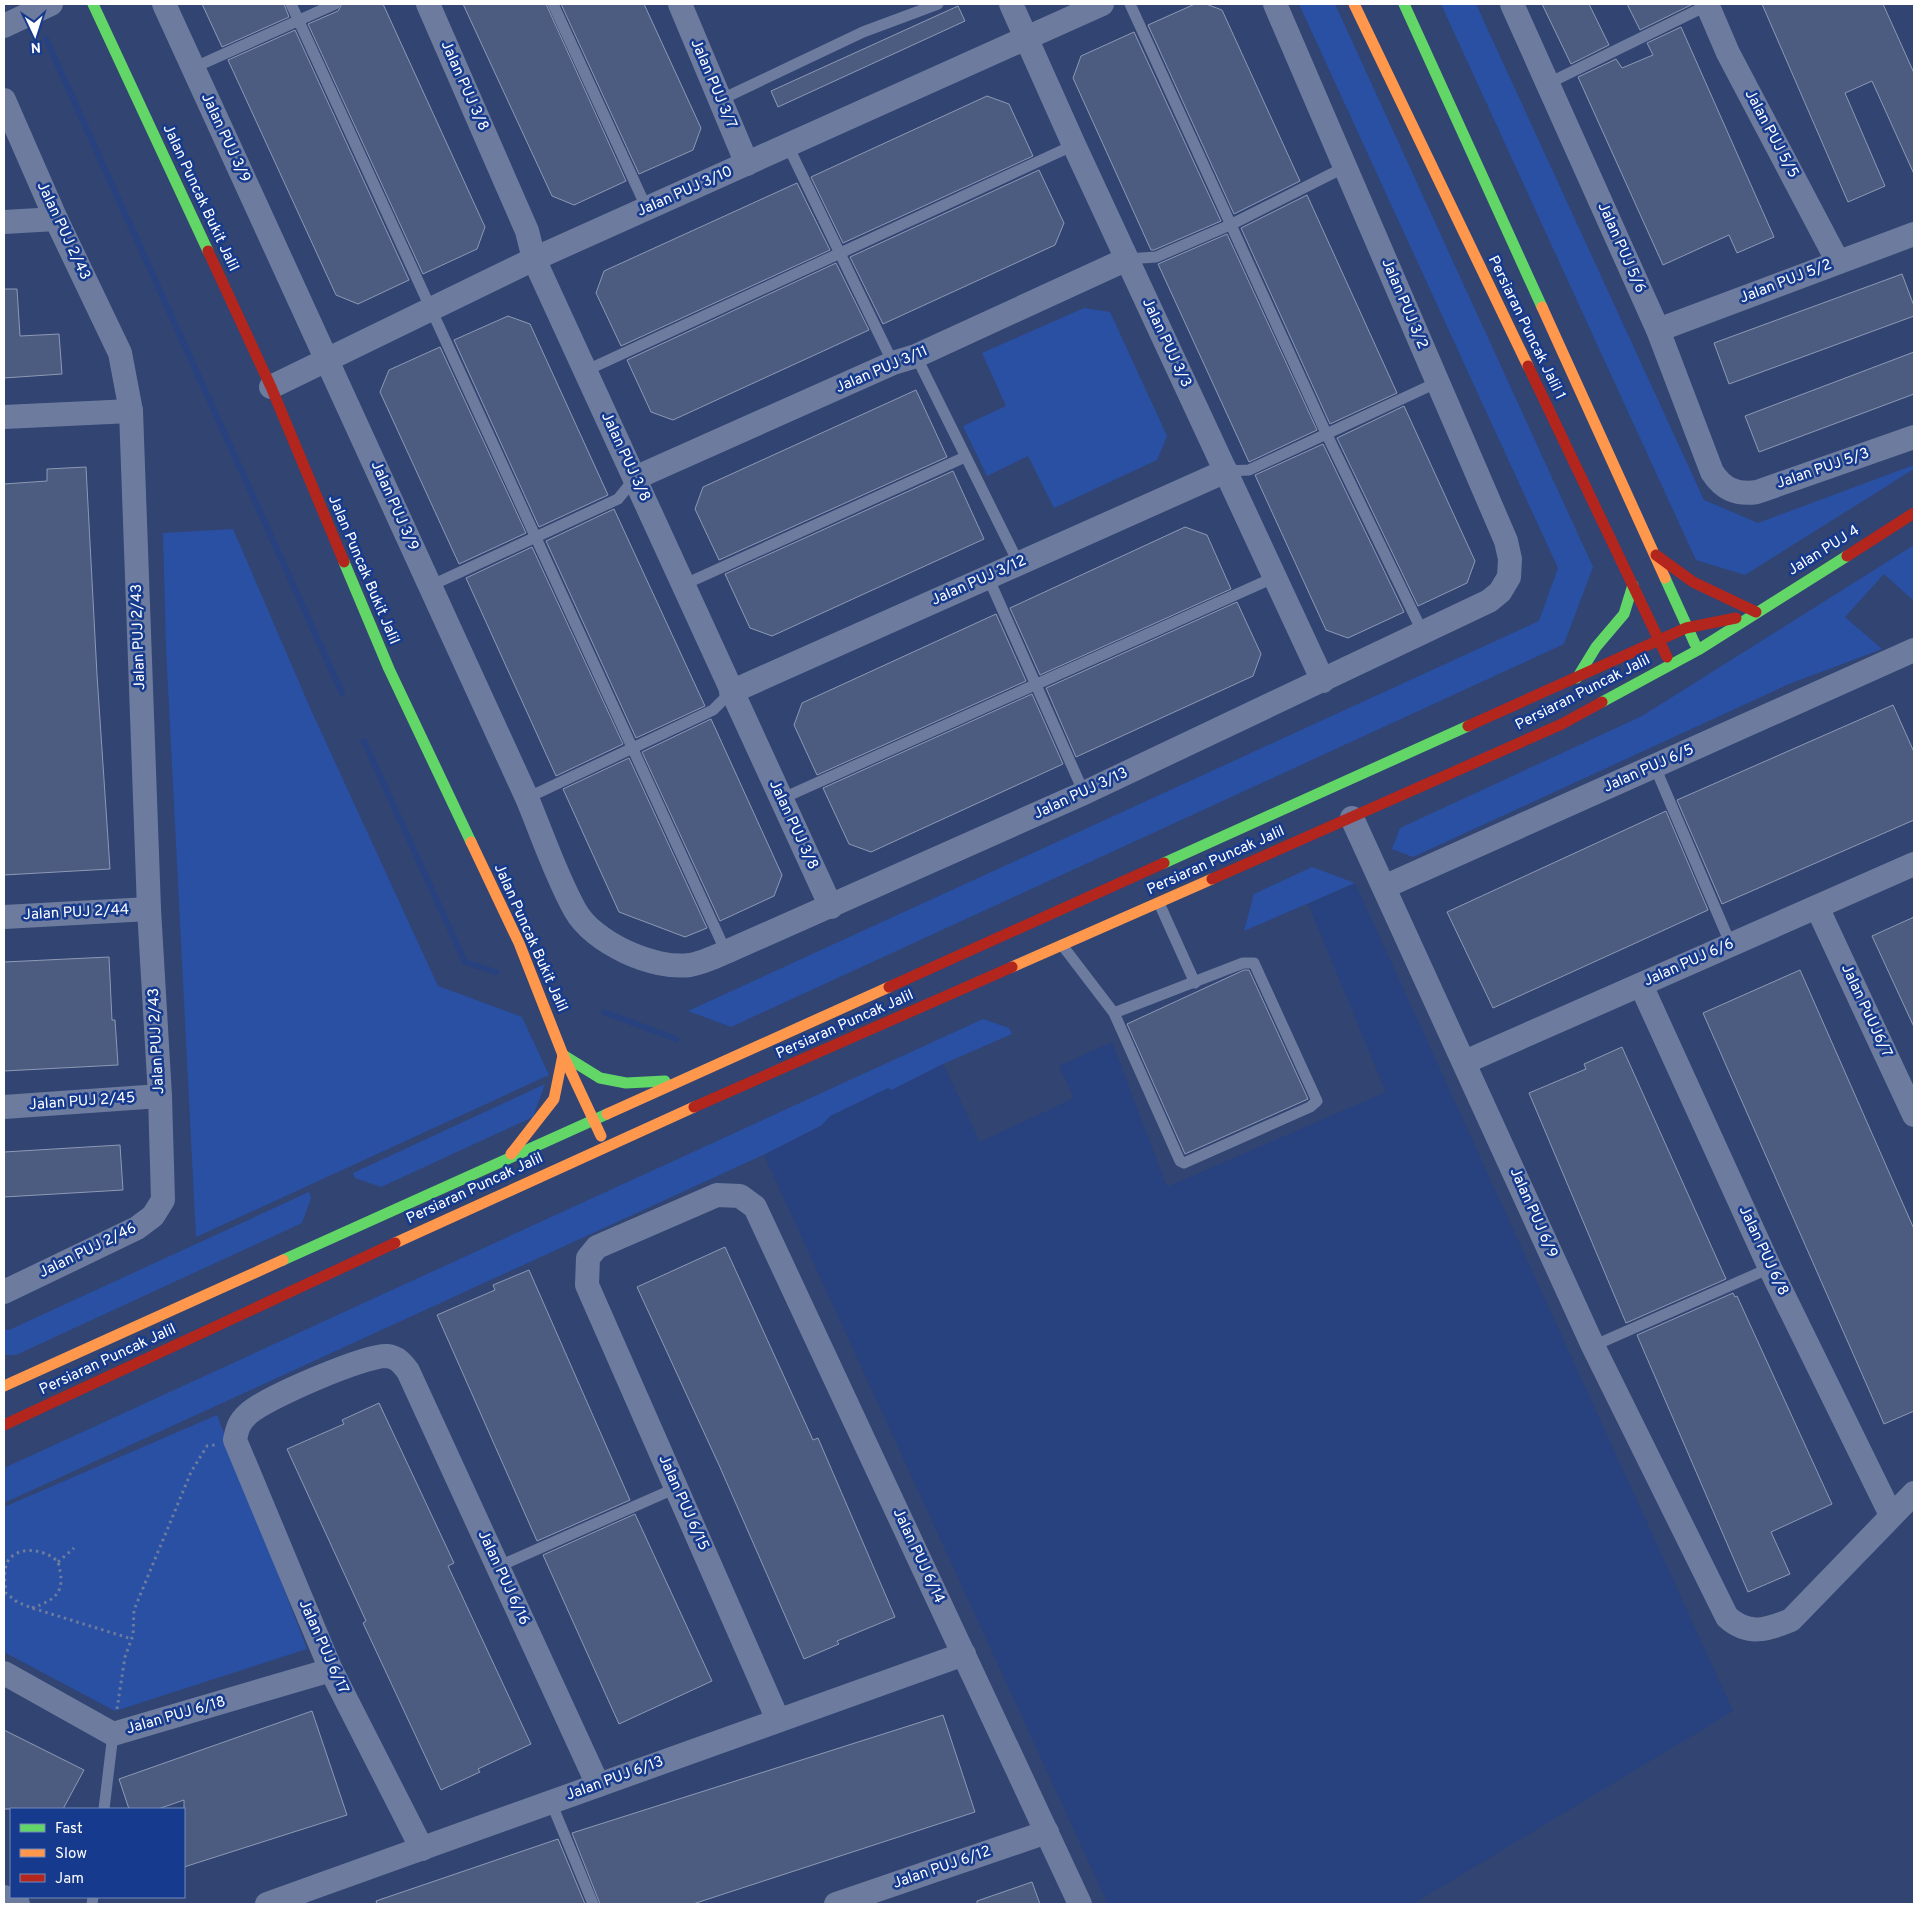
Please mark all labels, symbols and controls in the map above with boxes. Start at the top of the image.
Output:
north arrow [10,10,60,60]
street label: Jalan PUJ 3/7 [686,36,740,132]
text: N [30,38,41,55]
street label: Jalan PUJ 3/8 [436,38,492,134]
street label: Jalan PUJ 5/5 [1740,87,1802,181]
street label: Jalan PUJ 3/9 [196,90,254,186]
street label: Jalan Puncak Bukit Jalil [158,121,242,275]
street label: Jalan PUJ 3/10 [634,162,736,222]
street label: Jalan PUJ 2/43 [32,179,94,283]
street label: Jalan PUJ 5/6 [1593,200,1649,296]
street label: Persiaran Puncak Jalil 1 [1483,253,1569,403]
street label: Jalan PUJ 3/2 [1376,256,1432,352]
street label: Jalan PUJ 5/2 [1737,256,1835,308]
street label: Jalan PUJ 3/3 [1137,295,1195,391]
street label: Jalan PUJ 3/11 [833,342,931,398]
street label: Jalan PUJ 3/8 [596,409,654,505]
street label: Jalan PUJ 5/3 [1774,444,1872,494]
street label: Jalan PUJ 3/9 [366,458,422,554]
street label: Jalan Puncak Bukit Jalil [323,493,403,647]
street label: Jalan PUJ 4 [1785,522,1863,580]
street label: Jalan PUJ 3/12 [928,552,1030,610]
street label: Jalan PUJ 2/43 [128,584,150,690]
street label: Persiaran Puncak Jalil [1512,651,1654,735]
street label: Jalan PUJ 6/5 [1601,741,1697,797]
street label: Jalan PUJ 3/13 [1031,764,1131,824]
street label: Jalan PUJ 3/8 [764,777,822,873]
street label: Persiaran Puncak Jalil [1144,822,1288,900]
street label: Jalan Puncak Bukit Jalil [489,861,571,1015]
street label: Jalan PUJ 2/44 [22,901,130,925]
street label: Jalan PUJ 6/6 [1641,935,1737,991]
street label: Jalan PuUJ6/7 [1836,961,1896,1061]
street label: Persiaran Puncak Jalil [773,986,917,1064]
street label: Jalan PUJ 2/43 [145,987,169,1095]
street label: Jalan PUJ 2/45 [28,1089,136,1115]
street label: Persiaran Puncak Jalil [404,1149,546,1229]
street label: Jalan PUJ 6/9 [1505,1165,1561,1261]
street label: Jalan PUJ 6/8 [1734,1203,1792,1299]
street label: Jalan PUJ 2/46 [36,1219,140,1283]
street label: Persiaran Puncak Jalil [37,1320,179,1400]
street label: Jalan PUJ 6/15 [653,1452,713,1554]
street label: Jalan PUJ 6/14 [888,1506,948,1606]
street label: Jalan PUJ 6/16 [473,1528,533,1628]
street label: Jalan PUJ 6/17 [294,1597,352,1697]
street label: Jalan PUJ 6/18 [124,1693,228,1739]
street label: Jalan PUJ 6/13 [564,1753,666,1805]
legend [10,1808,185,1898]
text: Fast [55,1820,83,1839]
street label: Jalan PUJ 6/12 [890,1842,994,1894]
text: Slow [55,1845,87,1864]
text: Jam [55,1870,84,1889]

